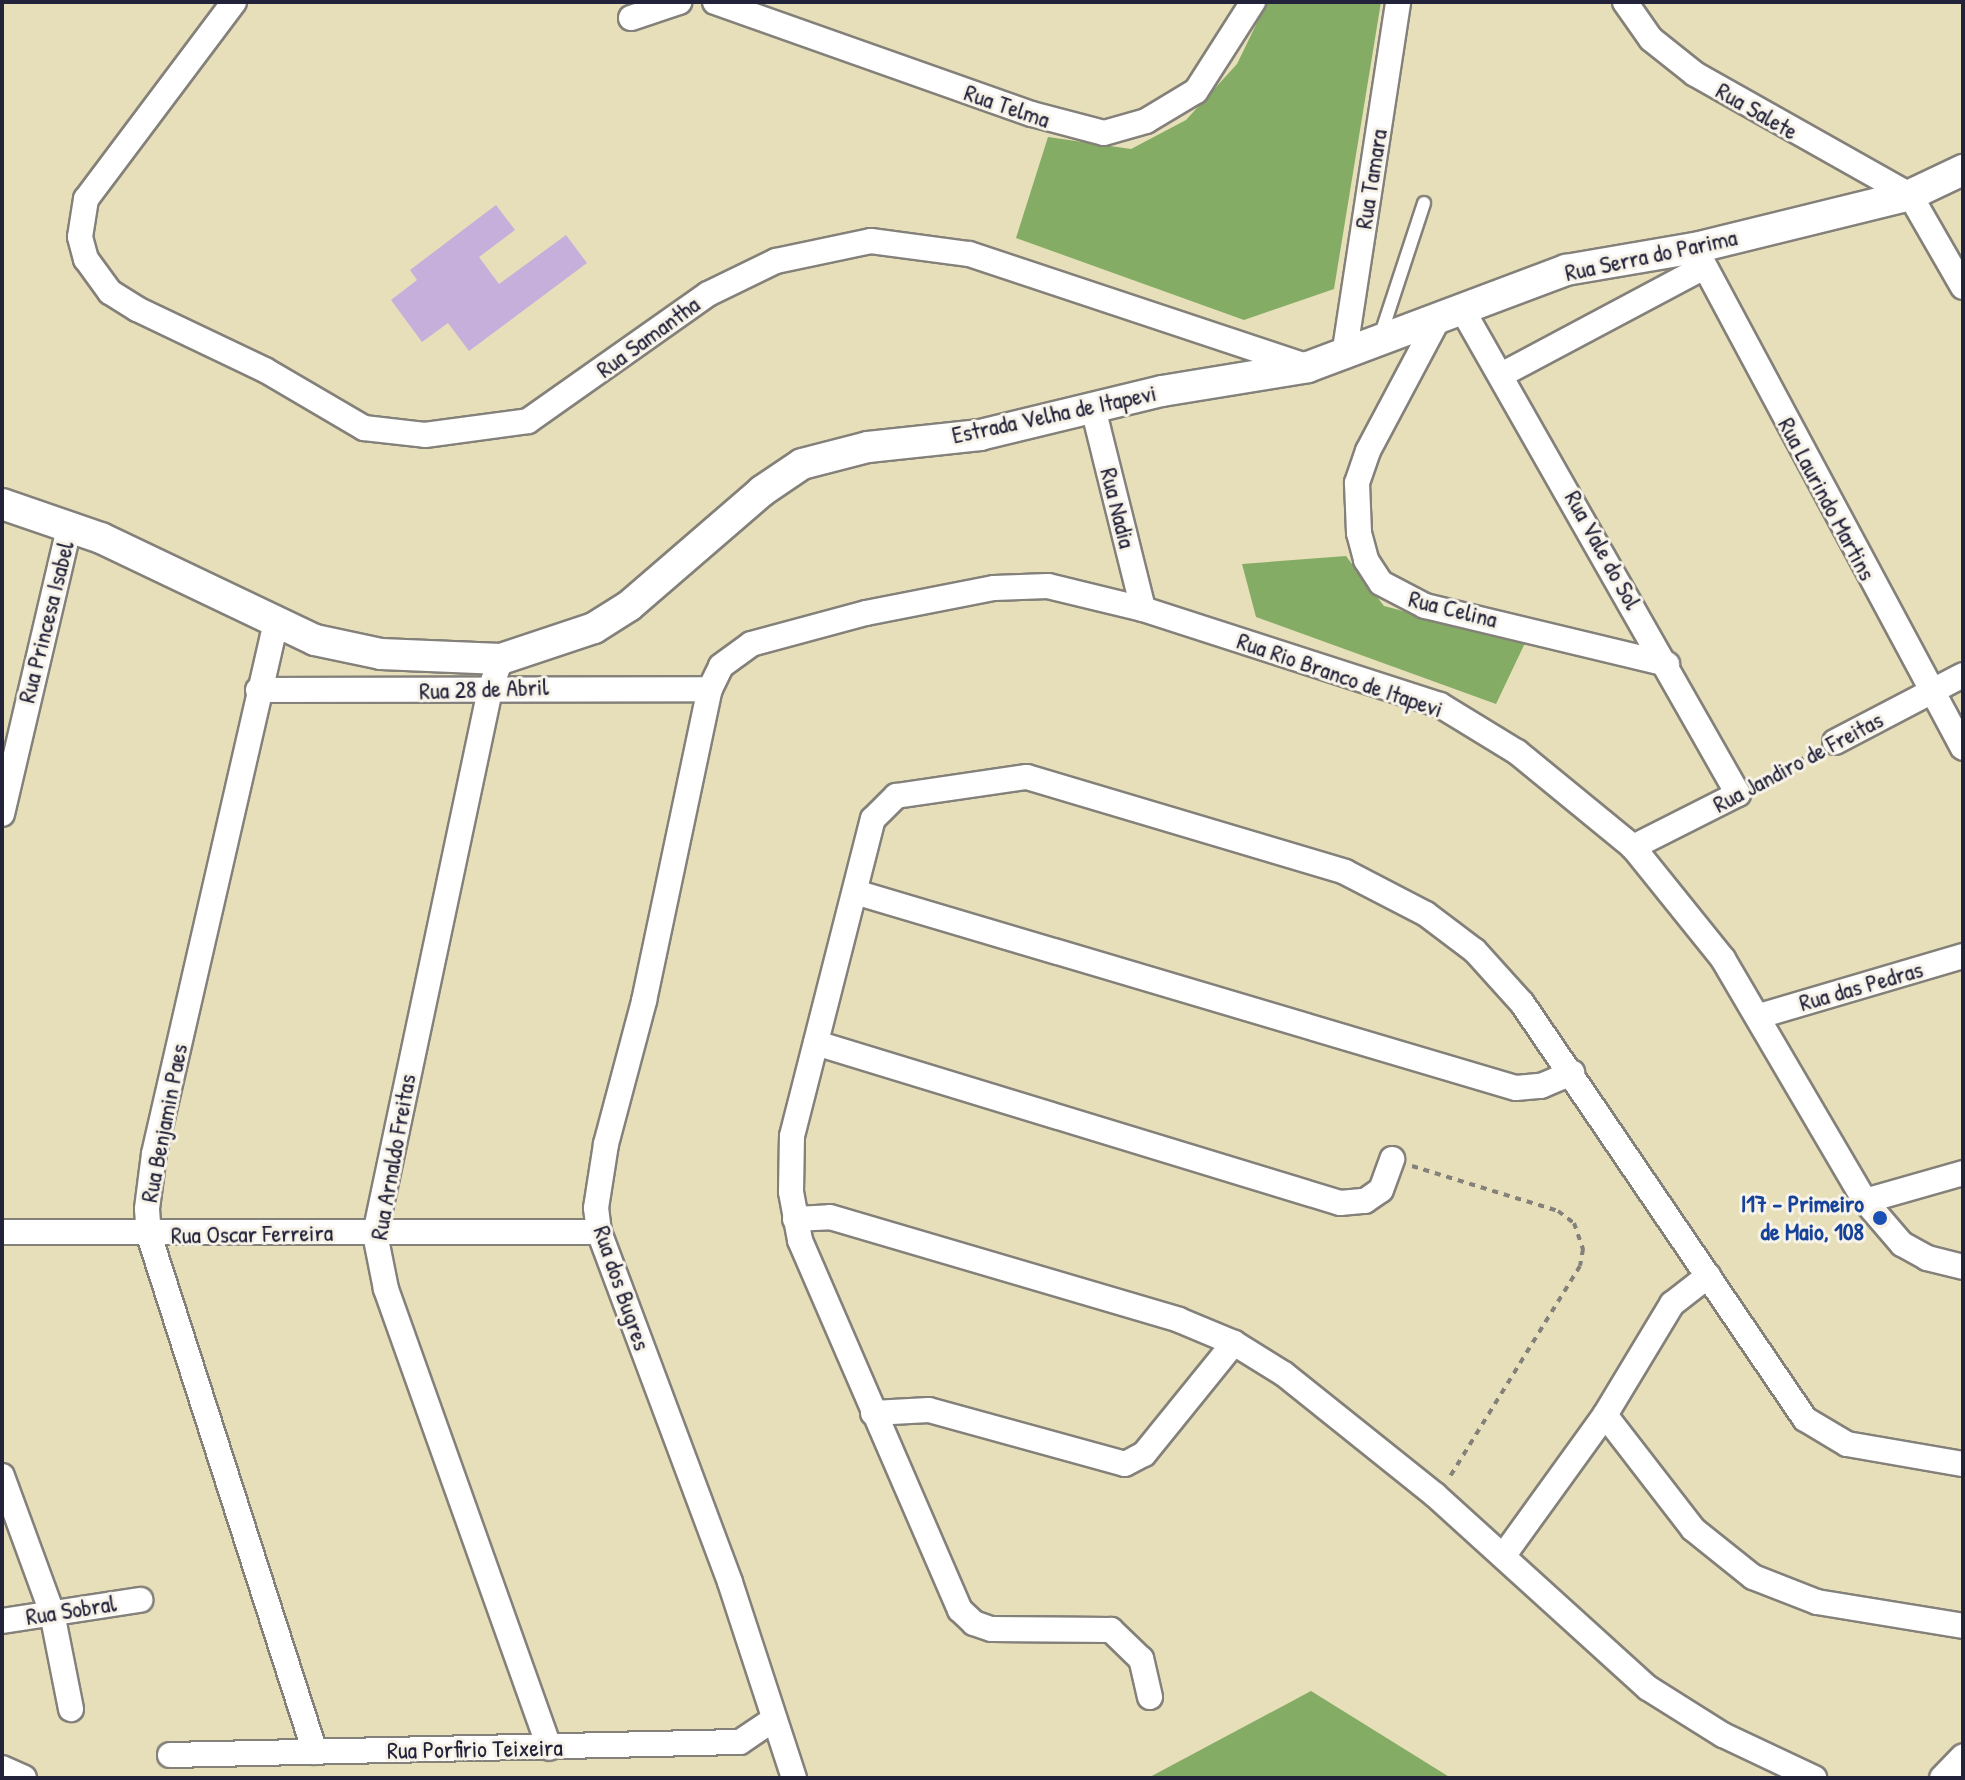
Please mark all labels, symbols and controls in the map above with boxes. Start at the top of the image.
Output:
street label: Rua Salete [1711,76,1803,146]
street label: Rua Telma [961,78,1053,134]
street label: Rua Tamara [1349,127,1393,231]
street label: Rua Serra do Parima [1562,223,1740,287]
street label: Rua Samantha [591,290,705,384]
street label: Estrada Velha de Itapevi [949,378,1159,450]
street label: Rua Laurindo Martins [1772,413,1882,585]
street label: Rua Nadia [1094,465,1142,551]
street label: Rua Vale do Sol [1559,486,1647,614]
street label: Rua Princesa Isabel [12,538,80,706]
street label: Rua Celina [1406,584,1500,634]
street label: Rua Rio Branco de Itapevi [1233,626,1447,724]
street label: Rua 28 de Abril [419,672,549,706]
street label: Rua Jandiro de Freitas [1708,705,1888,819]
street label: Rua das Pedras [1796,955,1926,1017]
street label: Rua Benjamin Paes [135,1041,193,1205]
street label: Rua Arnaldo Freitas [364,1072,422,1242]
place label: I17 - Primeiro de Maio, 108 [1741,1190,1864,1246]
marker: I17 - Primeiro de Maio, 108 [1871,1209,1889,1227]
street label: Rua Oscar Ferreira [171,1218,333,1250]
street label: Rua dos Bugres [587,1222,657,1354]
street label: Rua Sobral [24,1589,118,1631]
street label: Rua Porfirio Teixeira [387,1733,563,1765]

